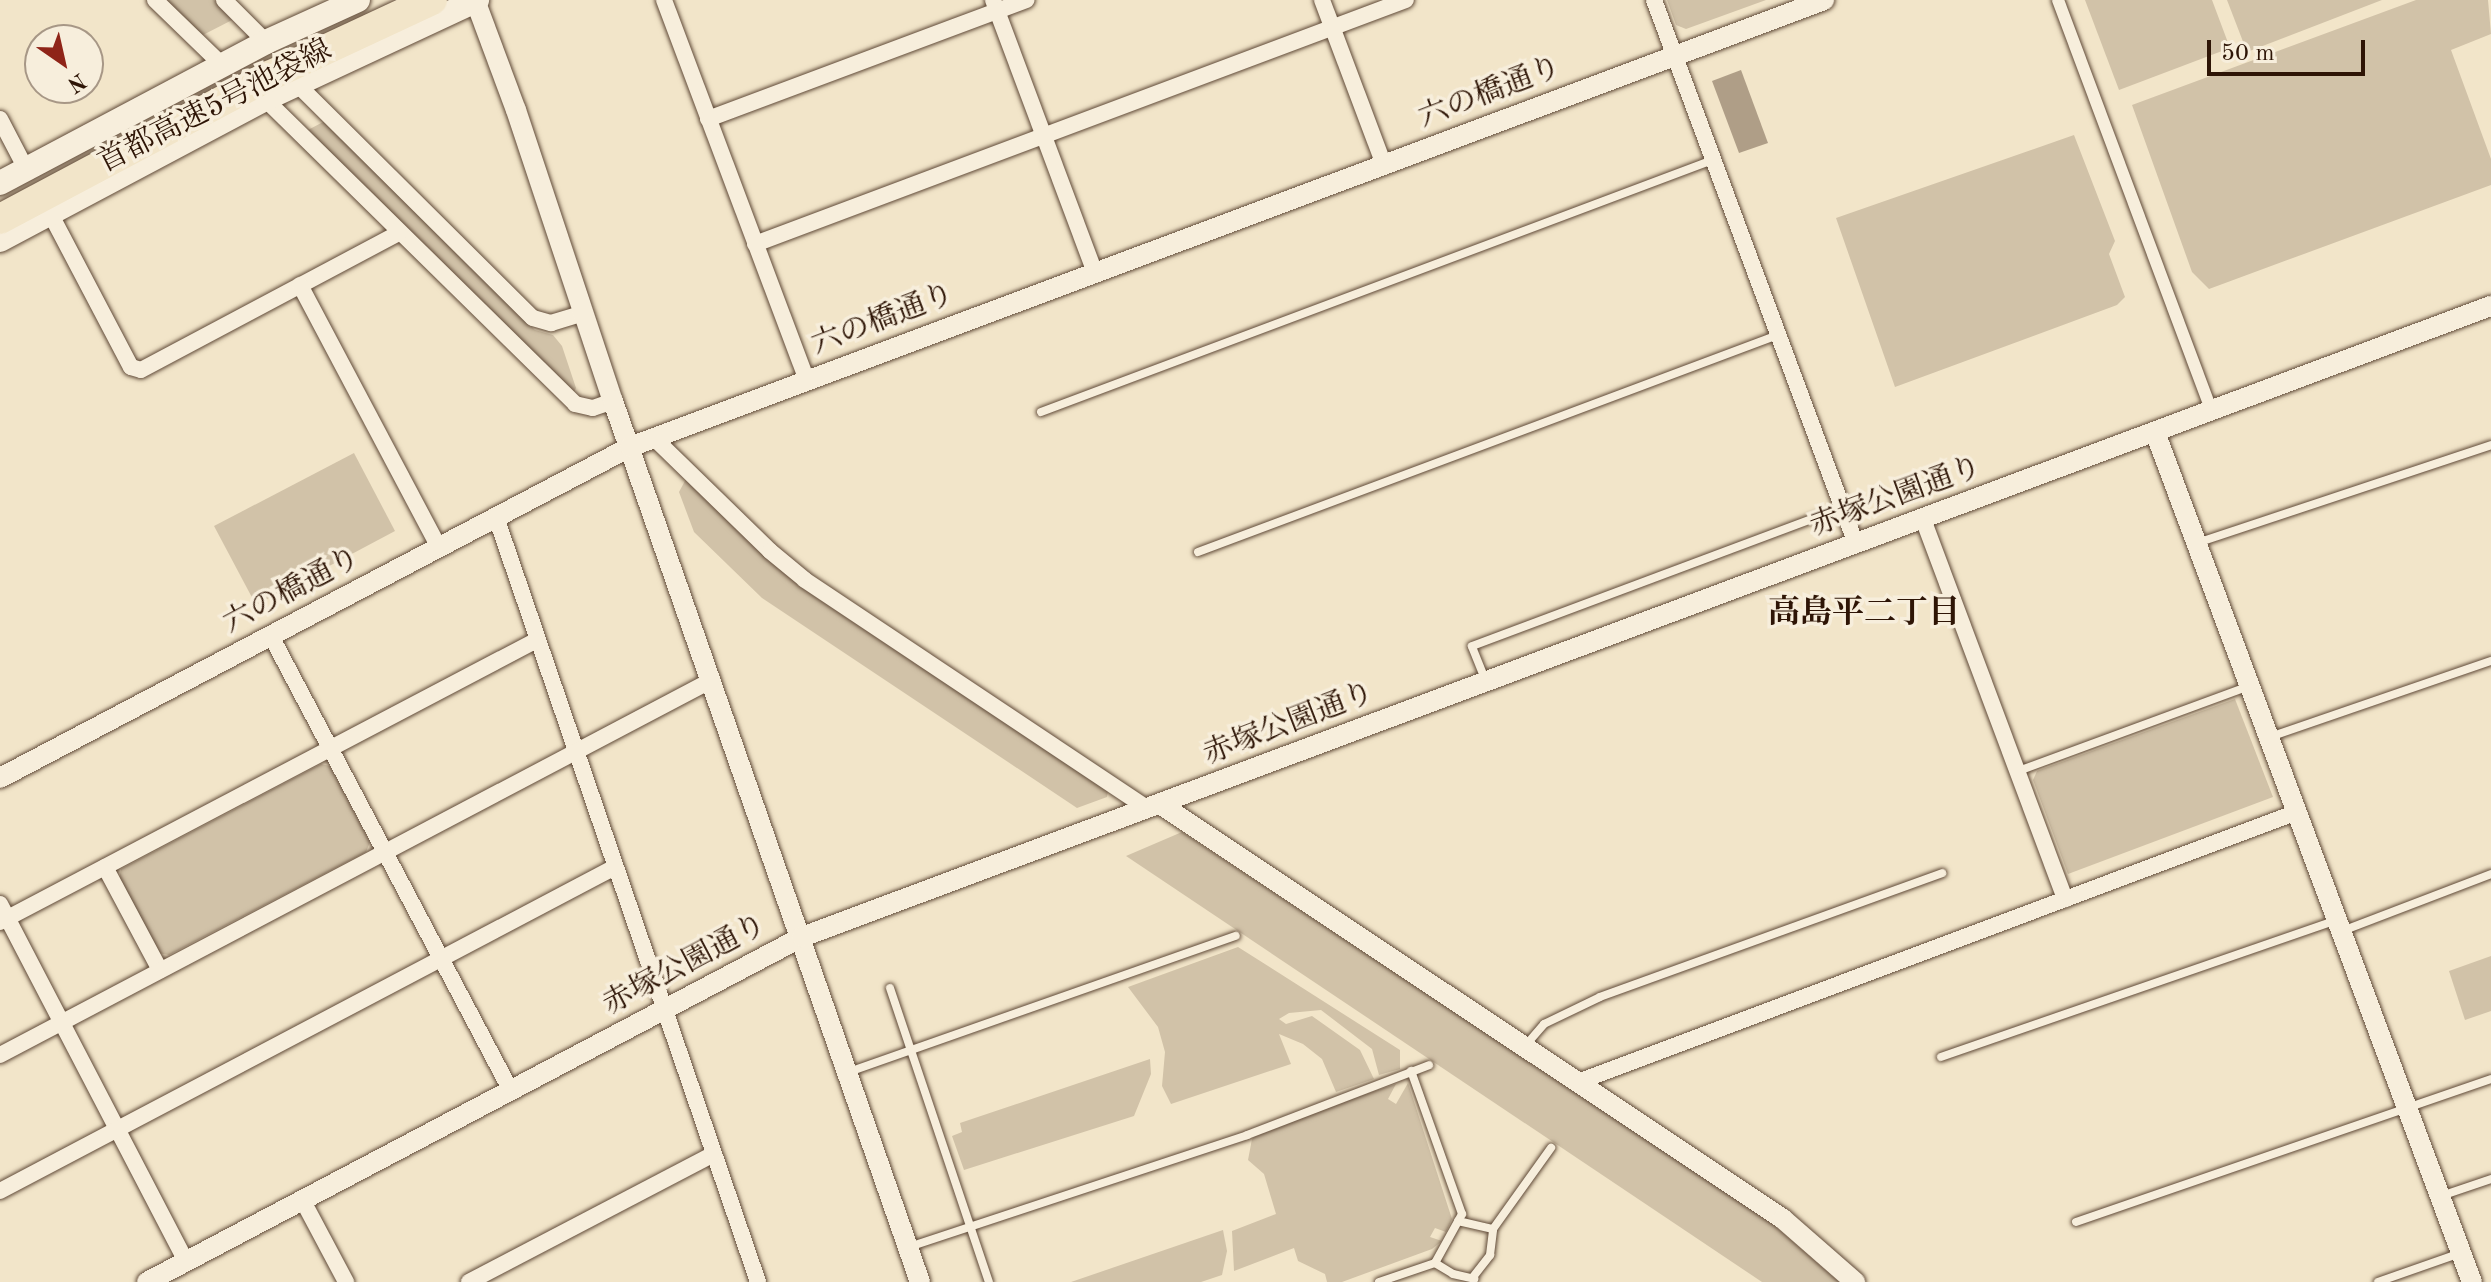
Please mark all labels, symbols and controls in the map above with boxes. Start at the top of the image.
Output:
north arrow [24,24,104,104]
scale bar [2211,24,2369,74]
street label: 首都高速5号池袋線 [92,33,338,181]
text: 50 m [2221,42,2275,66]
street label: 六の橋通り [1414,49,1566,137]
text: N [63,68,89,96]
street label: 六の橋通り [807,276,959,364]
street label: 赤塚公園通り [1805,449,1987,545]
street label: 六の橋通り [217,540,367,642]
district label: 高島平二丁目 [1768,595,1960,633]
street label: 赤塚公園通り [1199,675,1379,773]
street label: 赤塚公園通り [597,907,773,1023]

